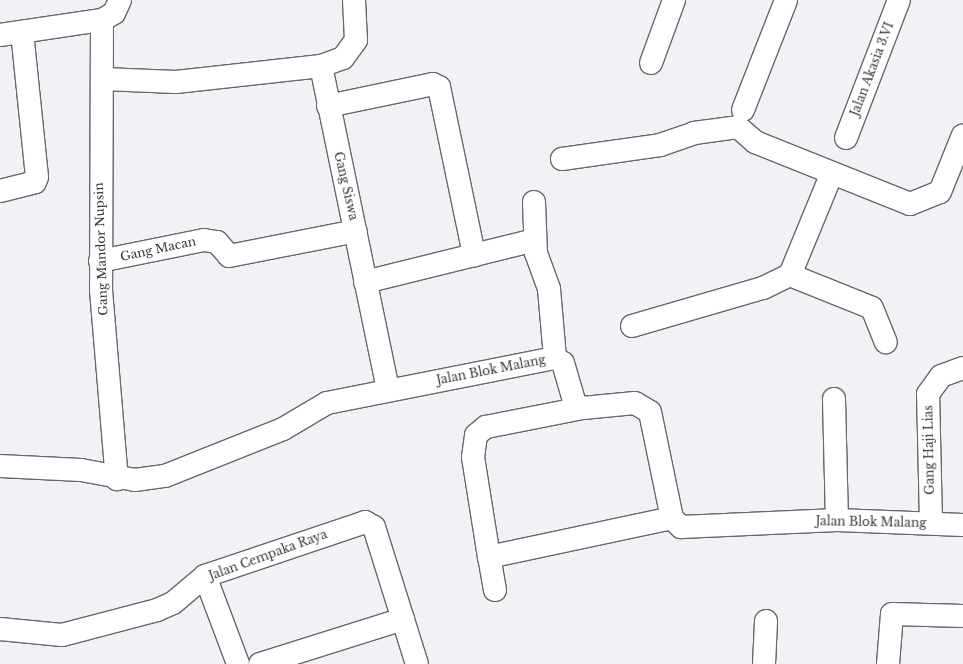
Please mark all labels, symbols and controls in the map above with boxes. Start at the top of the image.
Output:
street label: Jalan Akasia 3.VI [847,20,897,118]
street label: Gang Siswa [331,150,361,222]
street label: Gang Mandor Nupsin [91,182,111,316]
street label: Gang Macan [119,234,197,264]
street label: Jalan Blok Malang [435,352,547,388]
street label: Gang Haji Lias [921,405,937,495]
street label: Jalan Blok Malang [816,514,926,530]
street label: Jalan Cempaka Raya [207,527,329,583]

